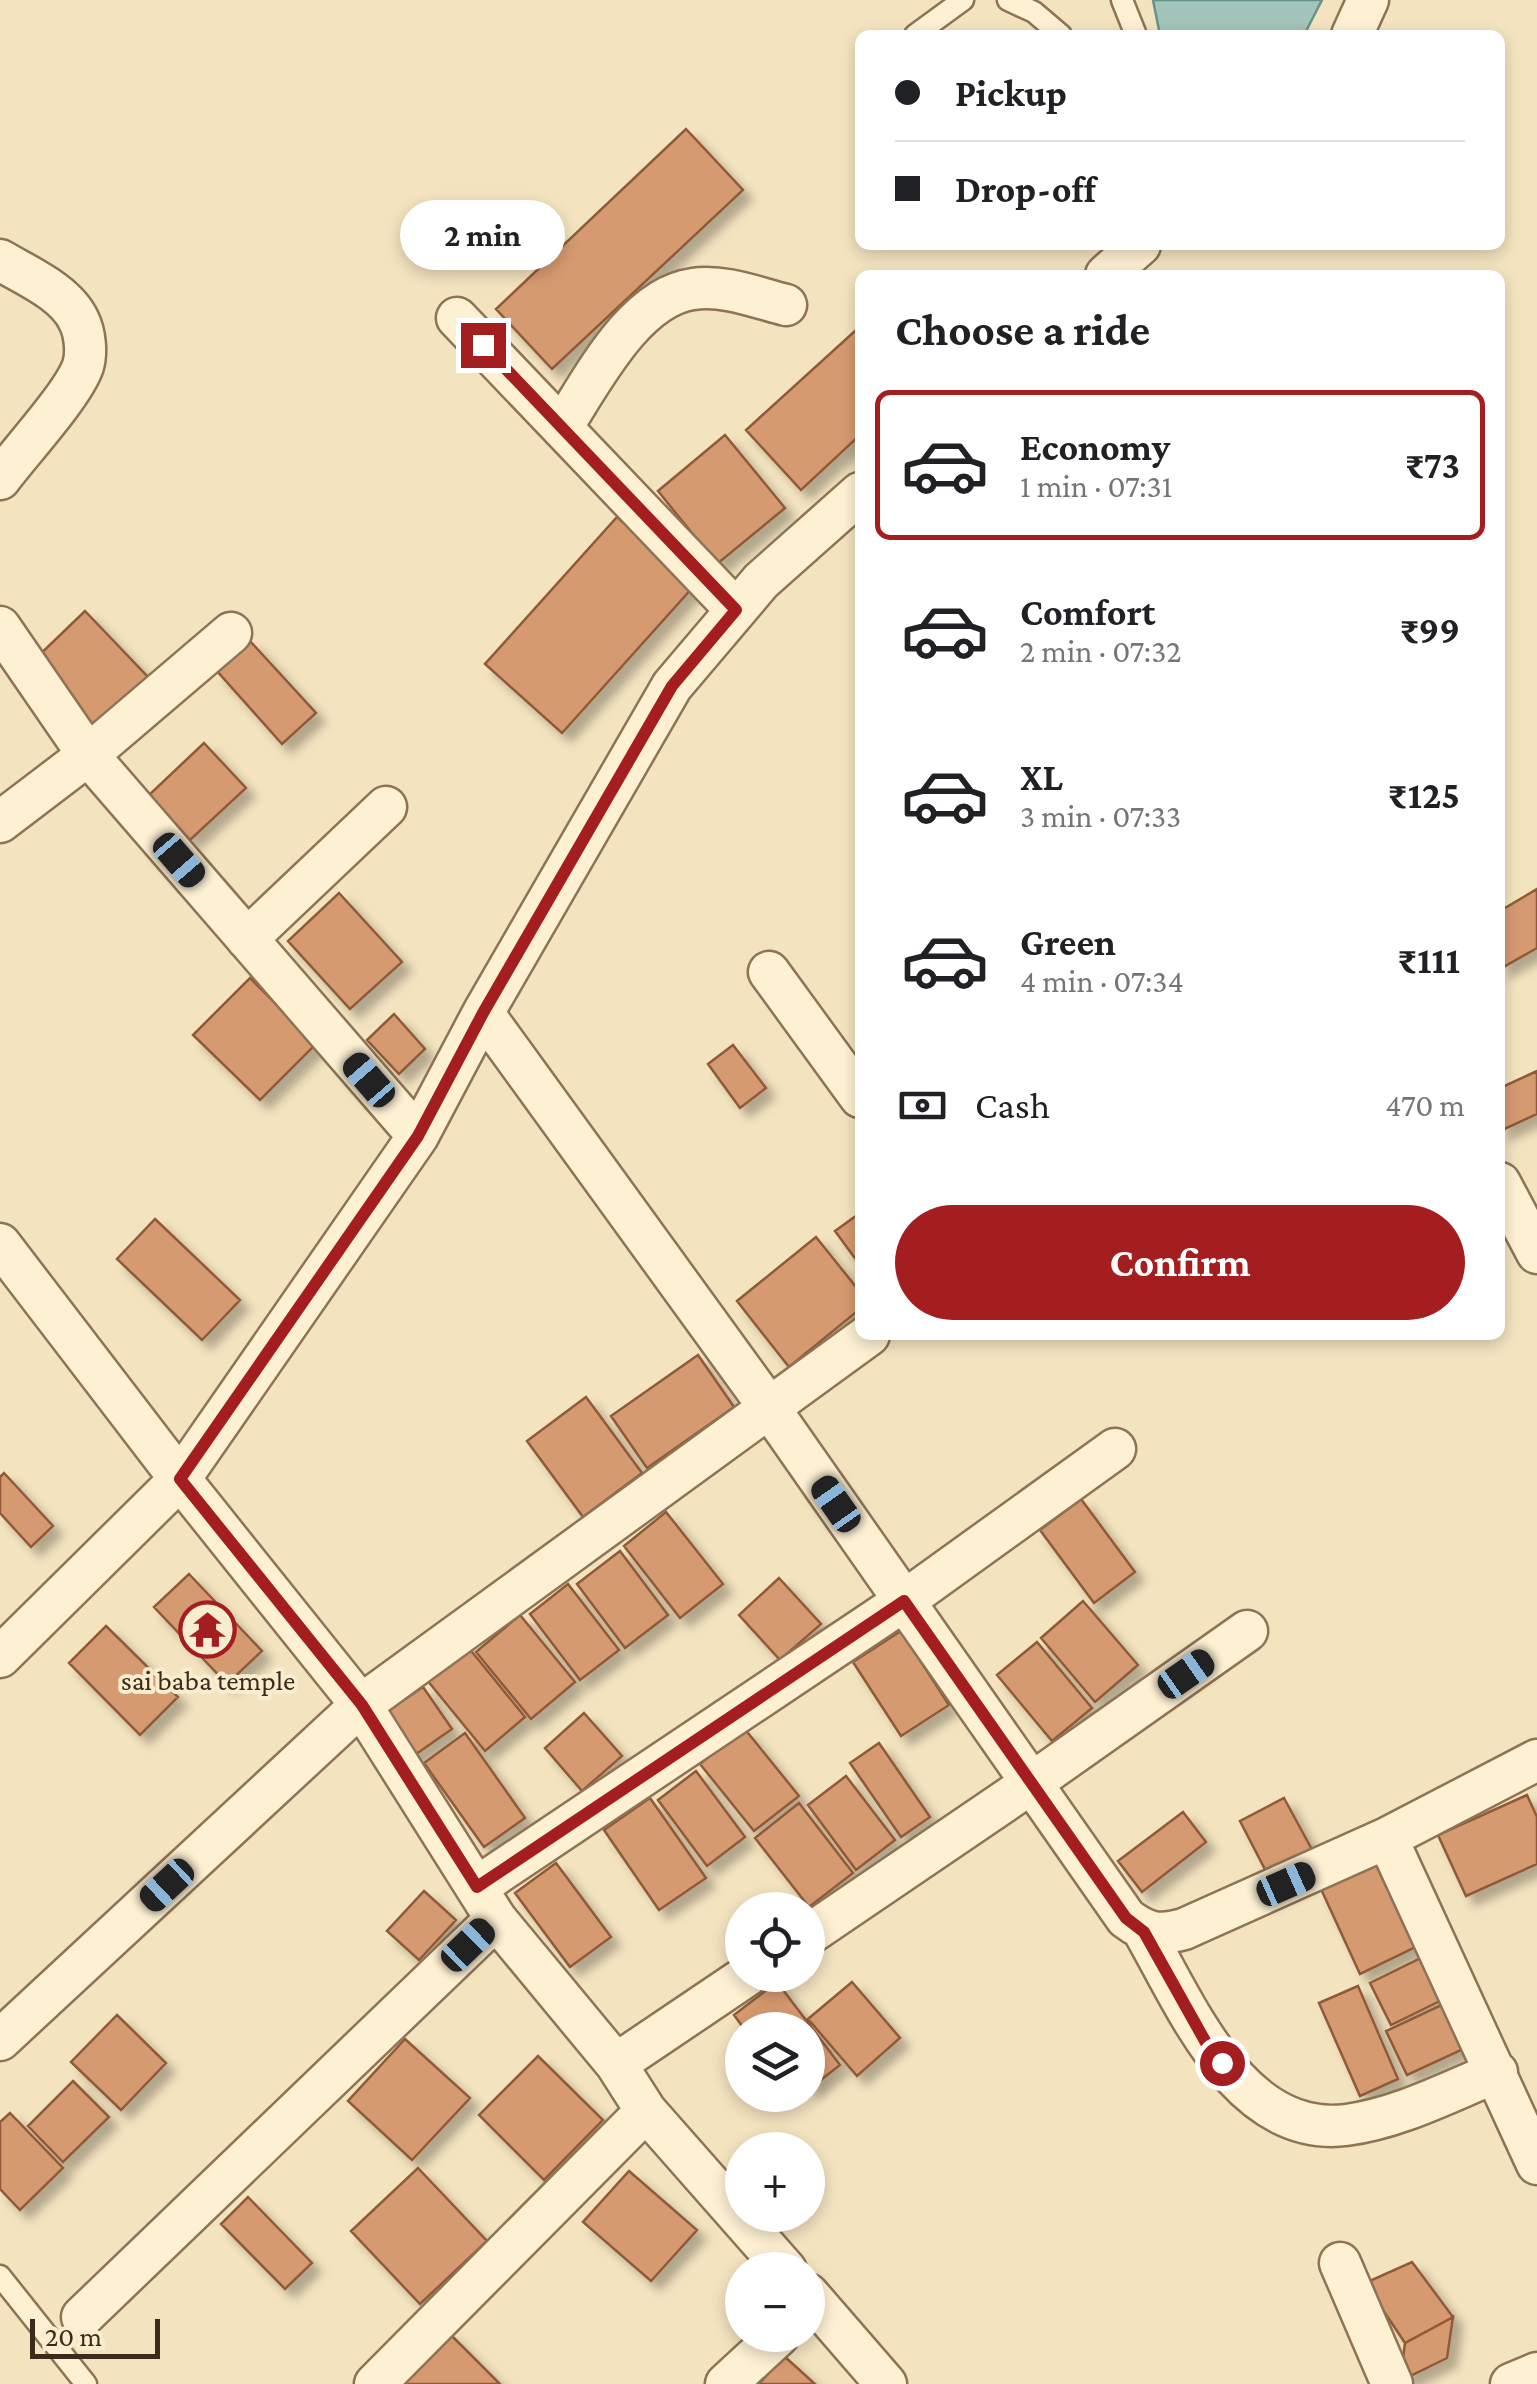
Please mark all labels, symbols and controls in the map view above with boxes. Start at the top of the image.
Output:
text: Pickup [955,72,1067,114]
text: Drop-off [955,168,1096,210]
callout: 2 min [400,200,566,270]
text: 2 min [444,217,521,253]
text: Choose a ride [895,305,1150,355]
route end [461,323,506,368]
icon: car [900,420,990,510]
text: Economy [1020,426,1170,468]
text: ₹73 [1405,444,1460,486]
text: 1 min · 07:31 [1020,468,1172,504]
icon: car [900,585,990,675]
text: Comfort [1020,591,1156,633]
text: ₹99 [1400,609,1460,651]
text: 2 min · 07:32 [1020,633,1181,669]
icon: car [900,750,990,840]
text: XL [1020,756,1063,798]
text: ₹125 [1388,774,1460,816]
text: 3 min · 07:33 [1020,798,1181,834]
car [148,828,210,892]
icon: car [900,915,990,1005]
text: Green [1020,921,1116,963]
text: ₹111 [1397,939,1460,981]
text: 4 min · 07:34 [1020,963,1184,999]
car [338,1048,400,1112]
icon: cash [895,1078,950,1133]
text: Cash [975,1084,1050,1126]
text: 470 m [1385,1087,1465,1123]
button: Confirm [895,1205,1465,1320]
car [807,1471,865,1537]
temple icon: sai baba temple [178,1599,238,1659]
car [1153,1645,1219,1703]
place label: sai baba temple [121,1665,295,1696]
car [135,1854,199,1916]
car [1252,1858,1320,1910]
map controls [725,1892,825,2352]
button: locate [725,1892,825,1992]
car [436,1913,500,1977]
button: layers [725,2012,825,2112]
route start [1200,2041,1245,2086]
button: + [725,2132,825,2232]
button: − [725,2252,825,2352]
scale bar [30,2314,160,2358]
text: 20 m [45,2321,102,2352]

